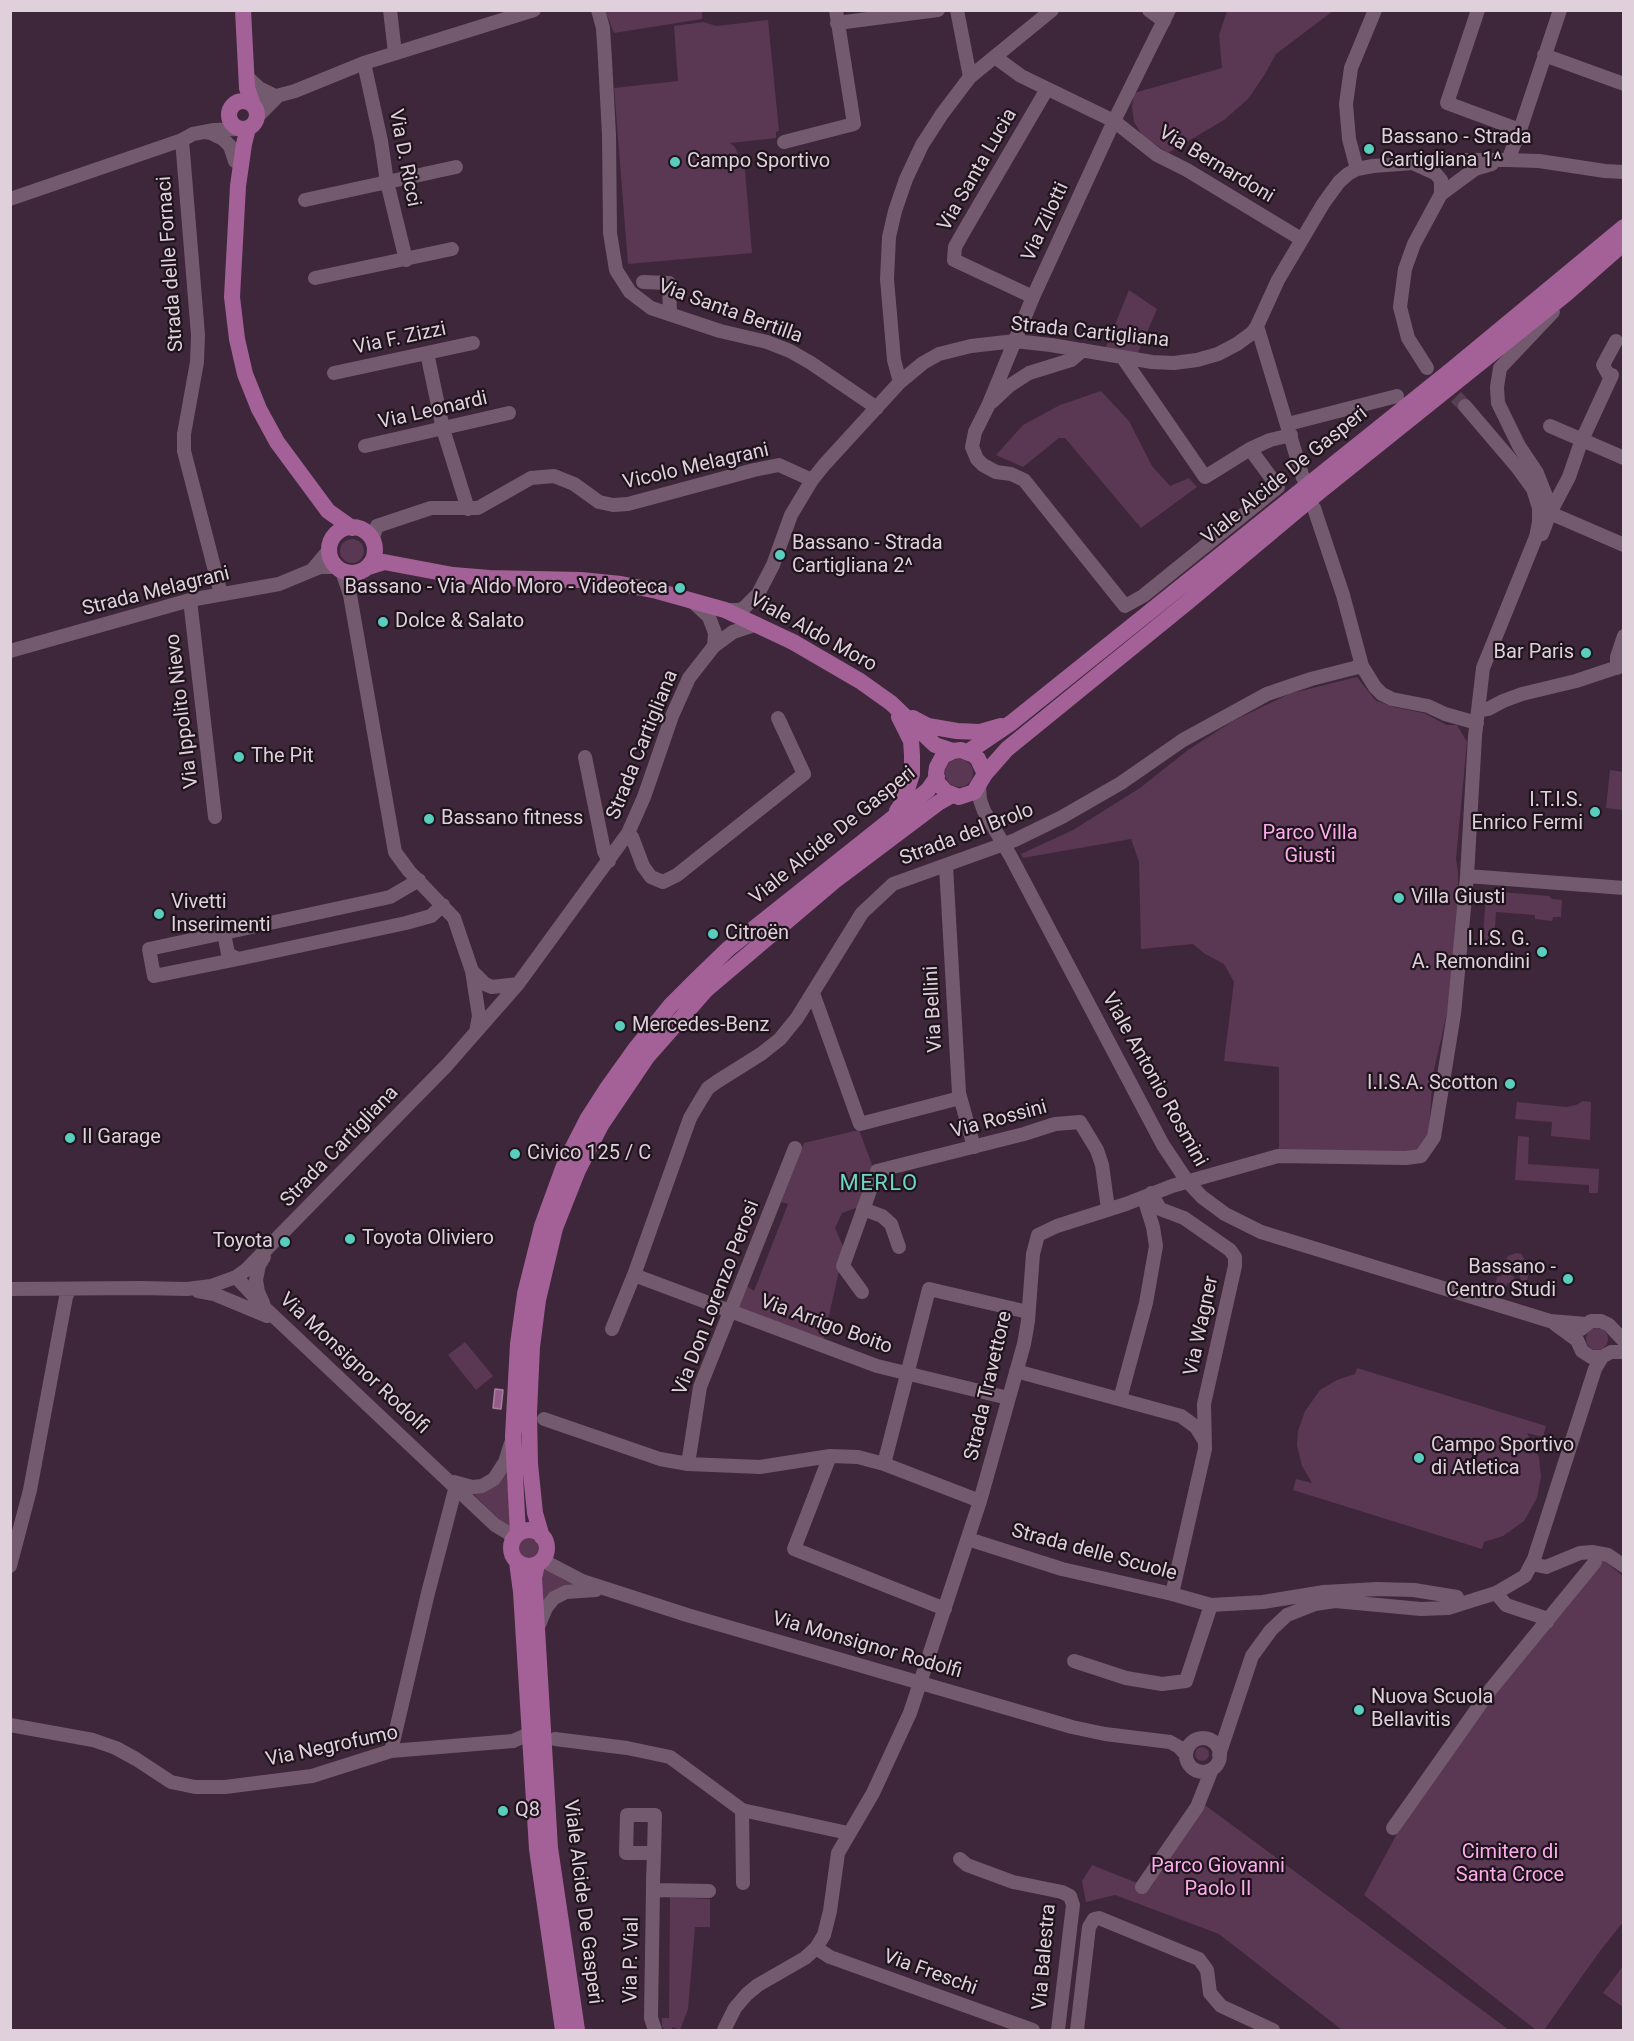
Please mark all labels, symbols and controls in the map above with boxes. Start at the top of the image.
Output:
street label: Via Santa Lucia [933,105,1023,235]
street label: Via D. Ricci [383,107,425,209]
street label: Via Bernardoni [1154,121,1278,209]
place label: Bassano - Strada Cartigliana 1^ [1381,126,1532,173]
marker: Bassano - Strada Cartigliana 1^ [1362,142,1376,156]
place label: Campo Sportivo [687,150,830,174]
marker: Campo Sportivo [668,155,682,169]
street label: Strada delle Fornaci [153,175,189,353]
street label: Via Zilotti [1017,179,1075,265]
street label: Via Santa Bertilla [654,275,806,349]
street label: Strada Cartigliana [1010,313,1170,353]
street label: Via F. Zizzi [352,317,448,361]
street label: Via Leonardi [376,387,490,435]
street label: Viale Alcide De Gasperi [1197,402,1373,550]
street label: Vicolo Melagrani [621,439,771,495]
place label: Bassano - Strada Cartigliana 2^ [792,532,943,579]
marker: Bassano - Strada Cartigliana 2^ [773,548,787,562]
street label: Strada Melagrani [80,562,232,622]
place label: Bassano - Via Aldo Moro - Videoteca [345,576,668,600]
marker: Bassano - Via Aldo Moro - Videoteca [673,581,687,595]
street label: Viale Aldo Moro [745,588,881,678]
place label: Dolce & Salato [395,610,524,634]
marker: Dolce & Salato [376,615,390,629]
street label: Via Ippolito Nievo [162,632,204,790]
place label: Bar Paris [1494,641,1574,665]
marker: Bar Paris [1579,646,1593,660]
street label: Strada Cartigliana [602,667,684,823]
place label: The Pit [251,745,314,769]
marker: The Pit [232,750,246,764]
street label: Viale Alcide De Gasperi [745,762,921,910]
place label: I.T.I.S. Enrico Fermi [1471,789,1583,836]
street label: Strada del Brolo [897,798,1037,872]
marker: I.T.I.S. Enrico Fermi [1588,805,1602,819]
place label: Bassano fitness [441,807,583,831]
marker: Bassano fitness [422,812,436,826]
park label: Parco Villa Giusti [1262,822,1358,869]
place label: Villa Giusti [1411,886,1505,910]
place label: Vivetti Inserimenti [171,891,271,938]
marker: Villa Giusti [1392,891,1406,905]
marker: Vivetti Inserimenti [152,907,166,921]
place label: Citroën [725,922,789,946]
marker: Citroën [706,927,720,941]
place label: I.I.S. G. A. Remondini [1412,928,1530,975]
marker: I.I.S. G. A. Remondini [1535,945,1549,959]
street label: Via Bellini [920,965,948,1053]
street label: Viale Antonio Rosmini [1096,989,1212,1171]
place label: Mercedes-Benz [632,1014,770,1038]
marker: Mercedes-Benz [613,1019,627,1033]
place label: I.I.S.A. Scotton [1367,1072,1498,1096]
marker: I.I.S.A. Scotton [1503,1077,1517,1091]
street label: Strada Cartigliana [276,1081,404,1213]
street label: Via Rossini [948,1096,1050,1144]
place label: Il Garage [82,1126,161,1150]
marker: Il Garage [63,1131,77,1145]
place label: Civico 125 / C [527,1142,651,1166]
marker: Civico 125 / C [508,1147,522,1161]
district label: MERLO [839,1171,919,1197]
street label: Via Don Lorenzo Perosi [669,1197,765,1399]
place label: Toyota Oliviero [362,1227,494,1251]
place label: Toyota [213,1230,273,1254]
marker: Toyota Oliviero [343,1232,357,1246]
marker: Toyota [278,1235,292,1249]
place label: Bassano - Centro Studi [1446,1256,1556,1303]
marker: Bassano - Centro Studi [1561,1272,1575,1286]
street label: Via Wagner [1180,1274,1224,1378]
street label: Via Monsignor Rodolfi [274,1288,434,1440]
street label: Via Arrigo Boito [757,1290,895,1360]
street label: Strada Travettore [960,1309,1018,1463]
place label: Campo Sportivo di Atletica [1431,1434,1574,1481]
marker: Campo Sportivo di Atletica [1412,1451,1426,1465]
street label: Strada delle Scuole [1009,1519,1179,1587]
street label: Via Monsignor Rodolfi [769,1607,965,1685]
place label: Nuova Scuola Bellavitis [1371,1686,1493,1733]
marker: Nuova Scuola Bellavitis [1352,1703,1366,1717]
street label: Via Negrofumo [264,1721,400,1773]
street label: Viale Alcide De Gasperi [558,1798,606,2006]
place label: Q8 [515,1799,540,1823]
marker: Q8 [496,1804,510,1818]
park label: Cimitero di Santa Croce [1456,1841,1564,1888]
park label: Parco Giovanni Paolo II [1151,1855,1285,1902]
street label: Via Balestra [1028,1903,1062,2011]
street label: Via P. Vial [619,1917,645,2003]
street label: Via Freschi [880,1945,980,2001]

